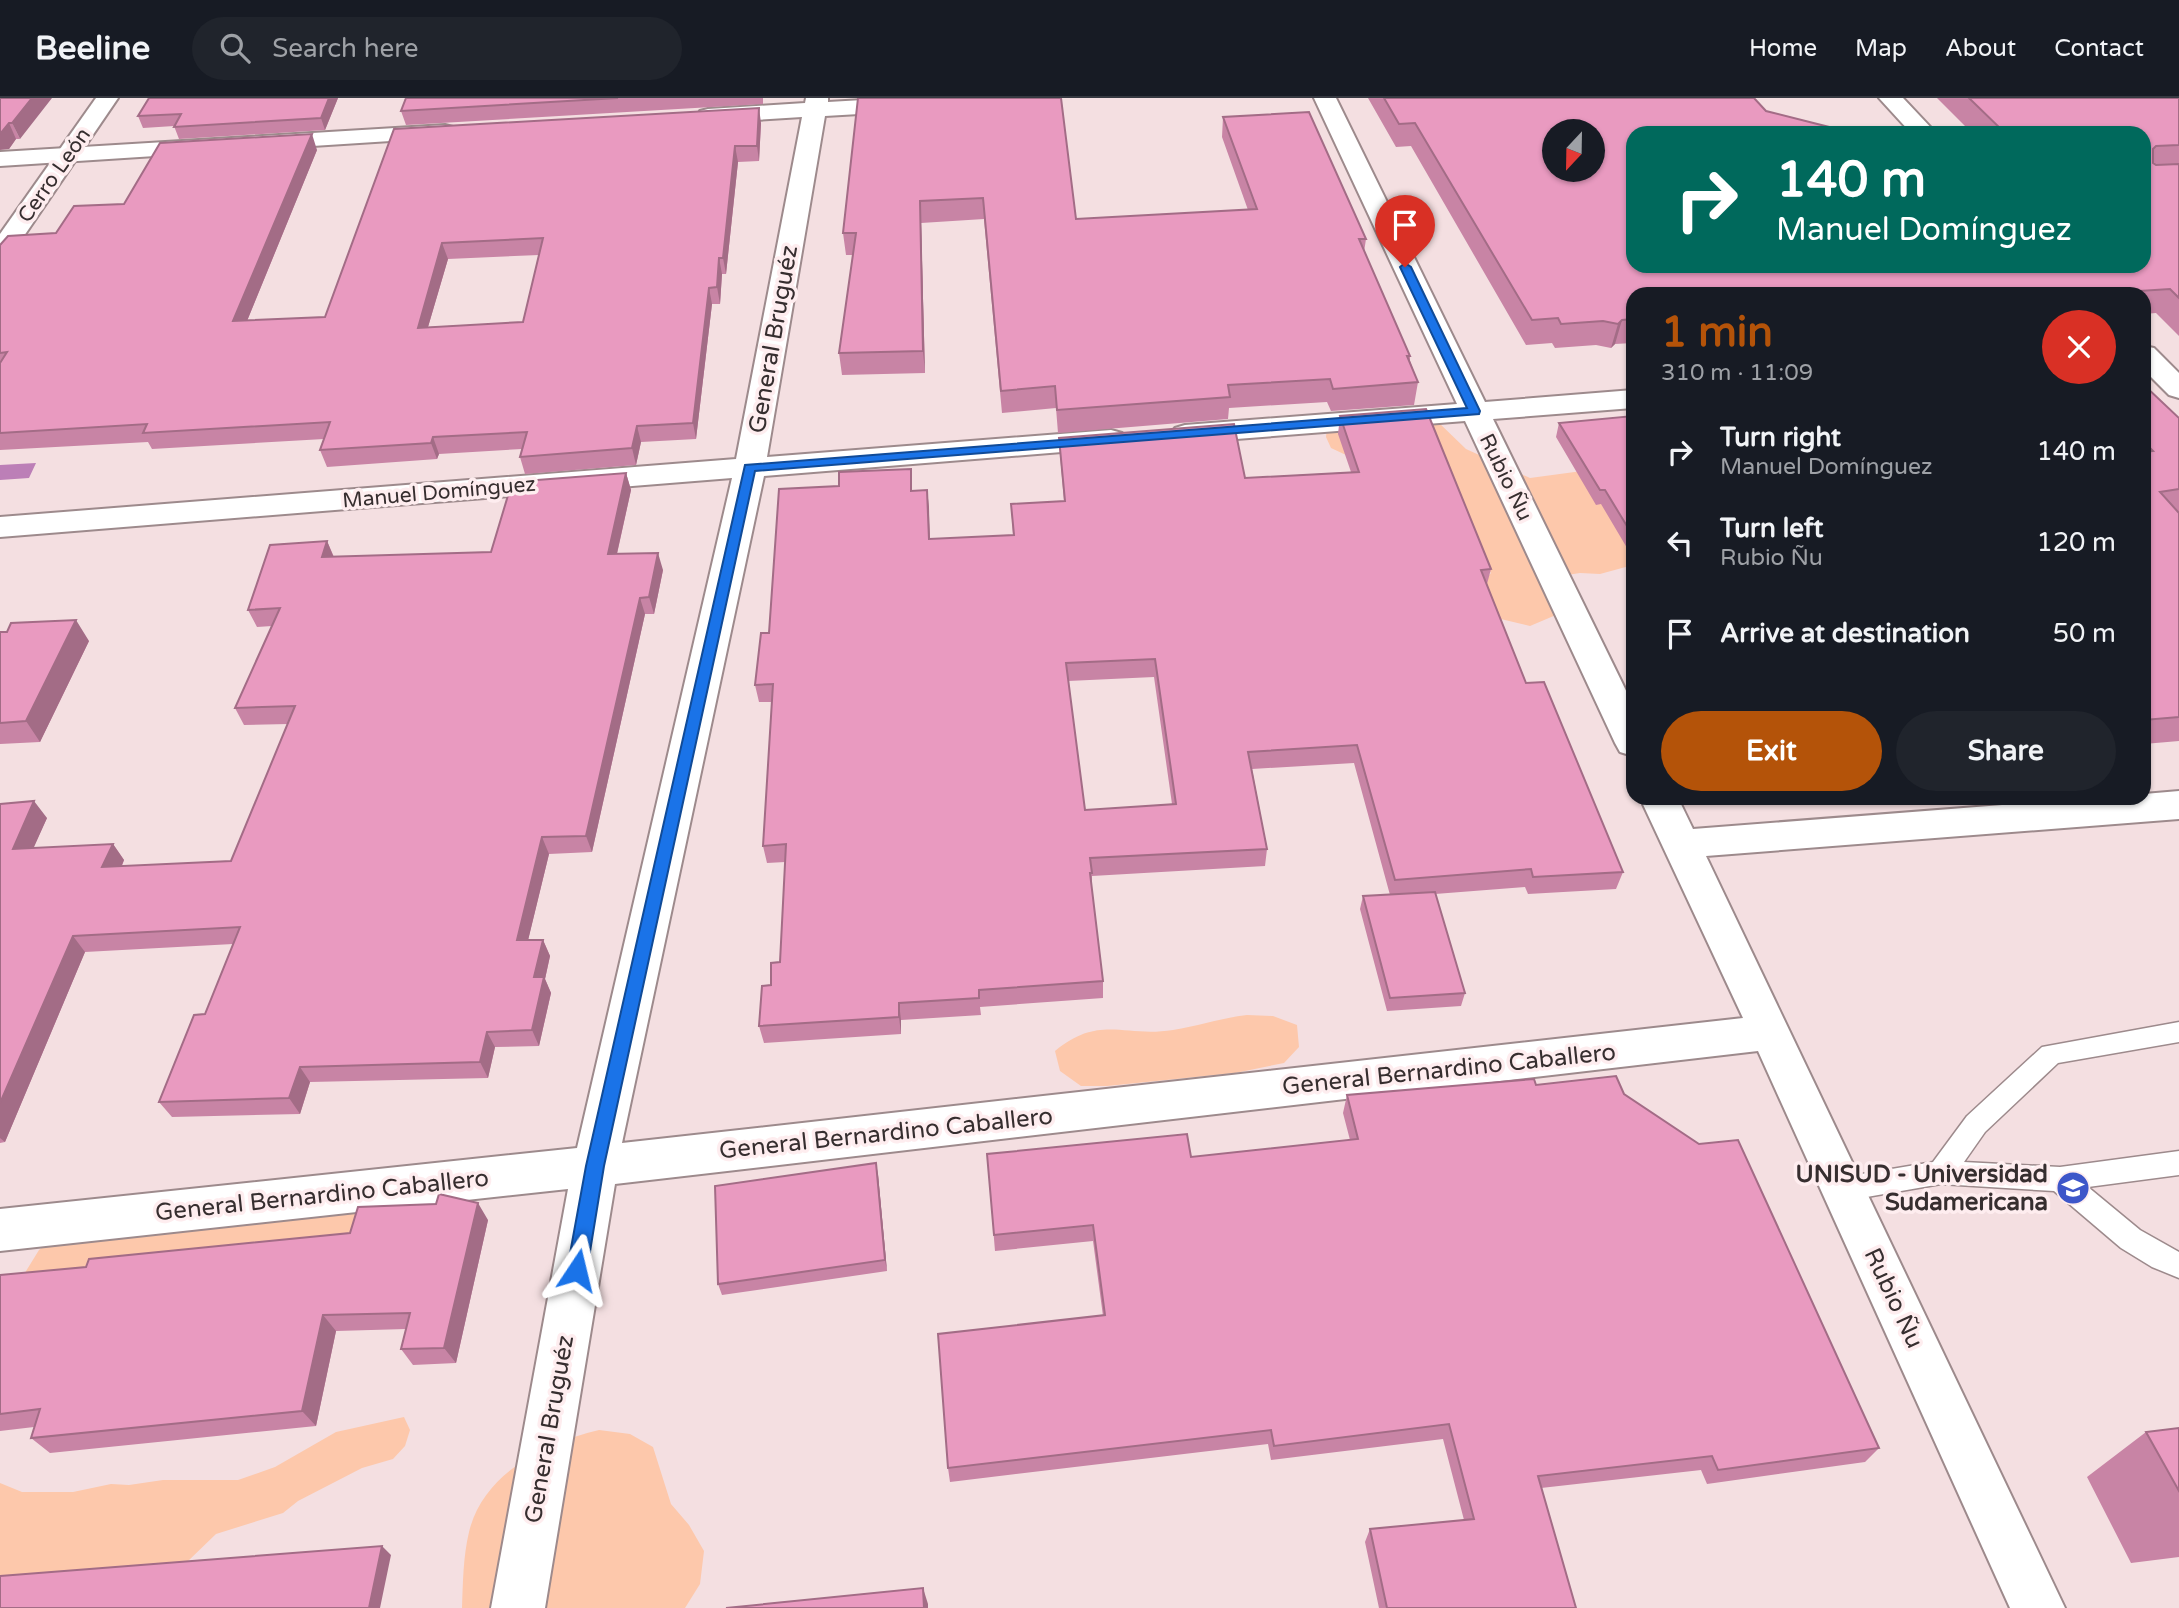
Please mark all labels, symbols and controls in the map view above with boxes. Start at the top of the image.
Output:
search box [192,17,682,80]
text: Beeline [35,29,150,68]
icon: search [216,29,254,67]
text: Search here [272,33,418,64]
text: Home [1749,34,1817,63]
text: Map [1855,34,1907,63]
text: About [1945,34,2016,63]
text: Contact [2054,34,2144,63]
north arrow [1542,119,1605,182]
map controls [1542,119,1605,182]
street label: Cerro León [13,123,96,227]
text: 140 m [1776,151,1926,210]
icon: right [1661,154,1752,245]
pin [1375,195,1435,267]
icon: arrive [1386,206,1424,244]
text: Manuel Domínguez [1776,211,2072,249]
street label: General Bruguéz [743,243,804,435]
text: 1 min [1661,307,1773,358]
button: close [2042,310,2116,384]
text: 310 m · 11:09 [1661,359,1813,387]
text: Turn right [1720,422,1841,453]
street label: Rubio Ñu [1474,430,1537,525]
icon: right [1661,433,1699,471]
text: 140 m [2036,436,2116,467]
text: Manuel Domínguez [1720,453,1932,481]
street label: Manuel Domínguez [341,472,537,513]
text: Turn left [1720,513,1823,544]
icon: left [1661,524,1699,562]
text: 120 m [2036,527,2116,558]
text: Rubio Ñu [1720,544,1823,572]
icon: arrive [1661,615,1699,653]
text: Arrive at destination [1720,618,1970,649]
text: 50 m [2053,618,2116,649]
button: Exit [1661,711,1882,791]
button: Share [1896,711,2116,791]
street label: General Bernardino Caballero [1281,1038,1617,1101]
street label: General Bernardino Caballero [718,1102,1054,1165]
place label: UNISUD - Universidad Sudamericana [1795,1160,2048,1217]
street label: General Bernardino Caballero [154,1164,490,1227]
school or university icon: UNISUD - Universidad Sudamericana [2054,1169,2092,1207]
position arrow [540,1233,614,1307]
street label: Rubio Ñu [1858,1243,1929,1353]
street label: General Bruguéz [519,1333,580,1525]

